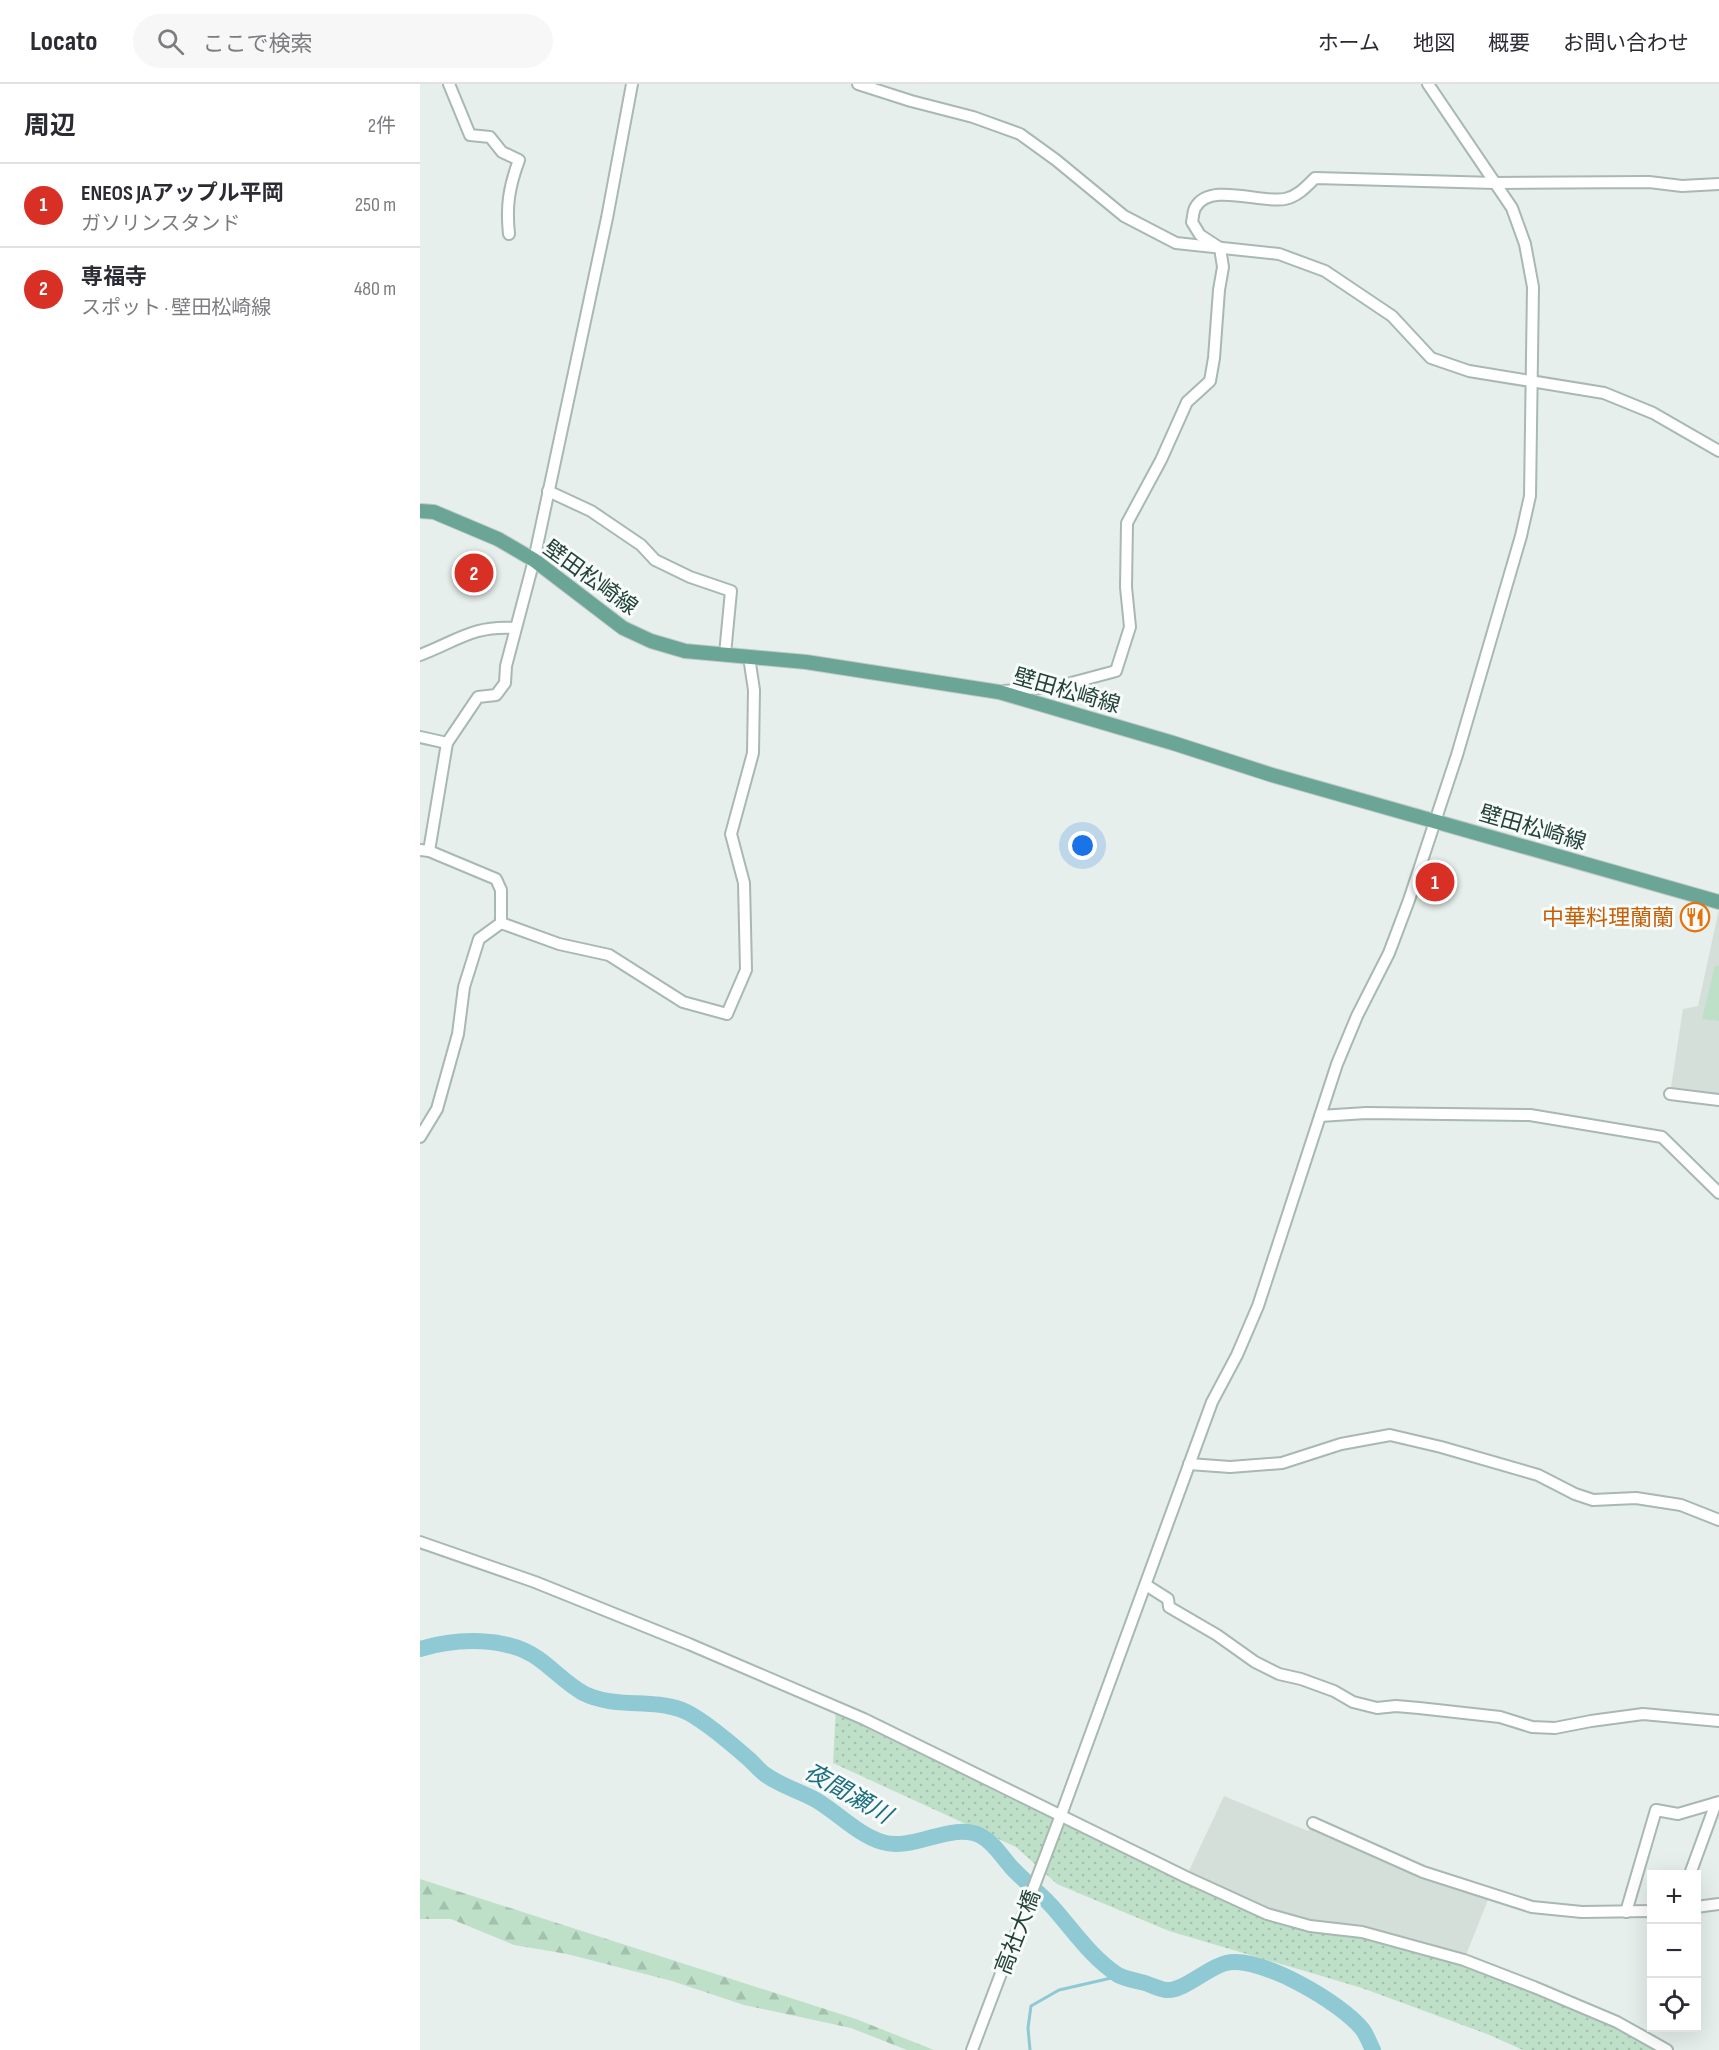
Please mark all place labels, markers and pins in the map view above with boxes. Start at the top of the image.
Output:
pin: 2 [454,550,494,596]
pin: 1 [1416,860,1454,904]
restaurant icon: 中華料理蘭蘭 [1679,901,1711,933]
place label: 中華料理蘭蘭 [1542,905,1674,932]

